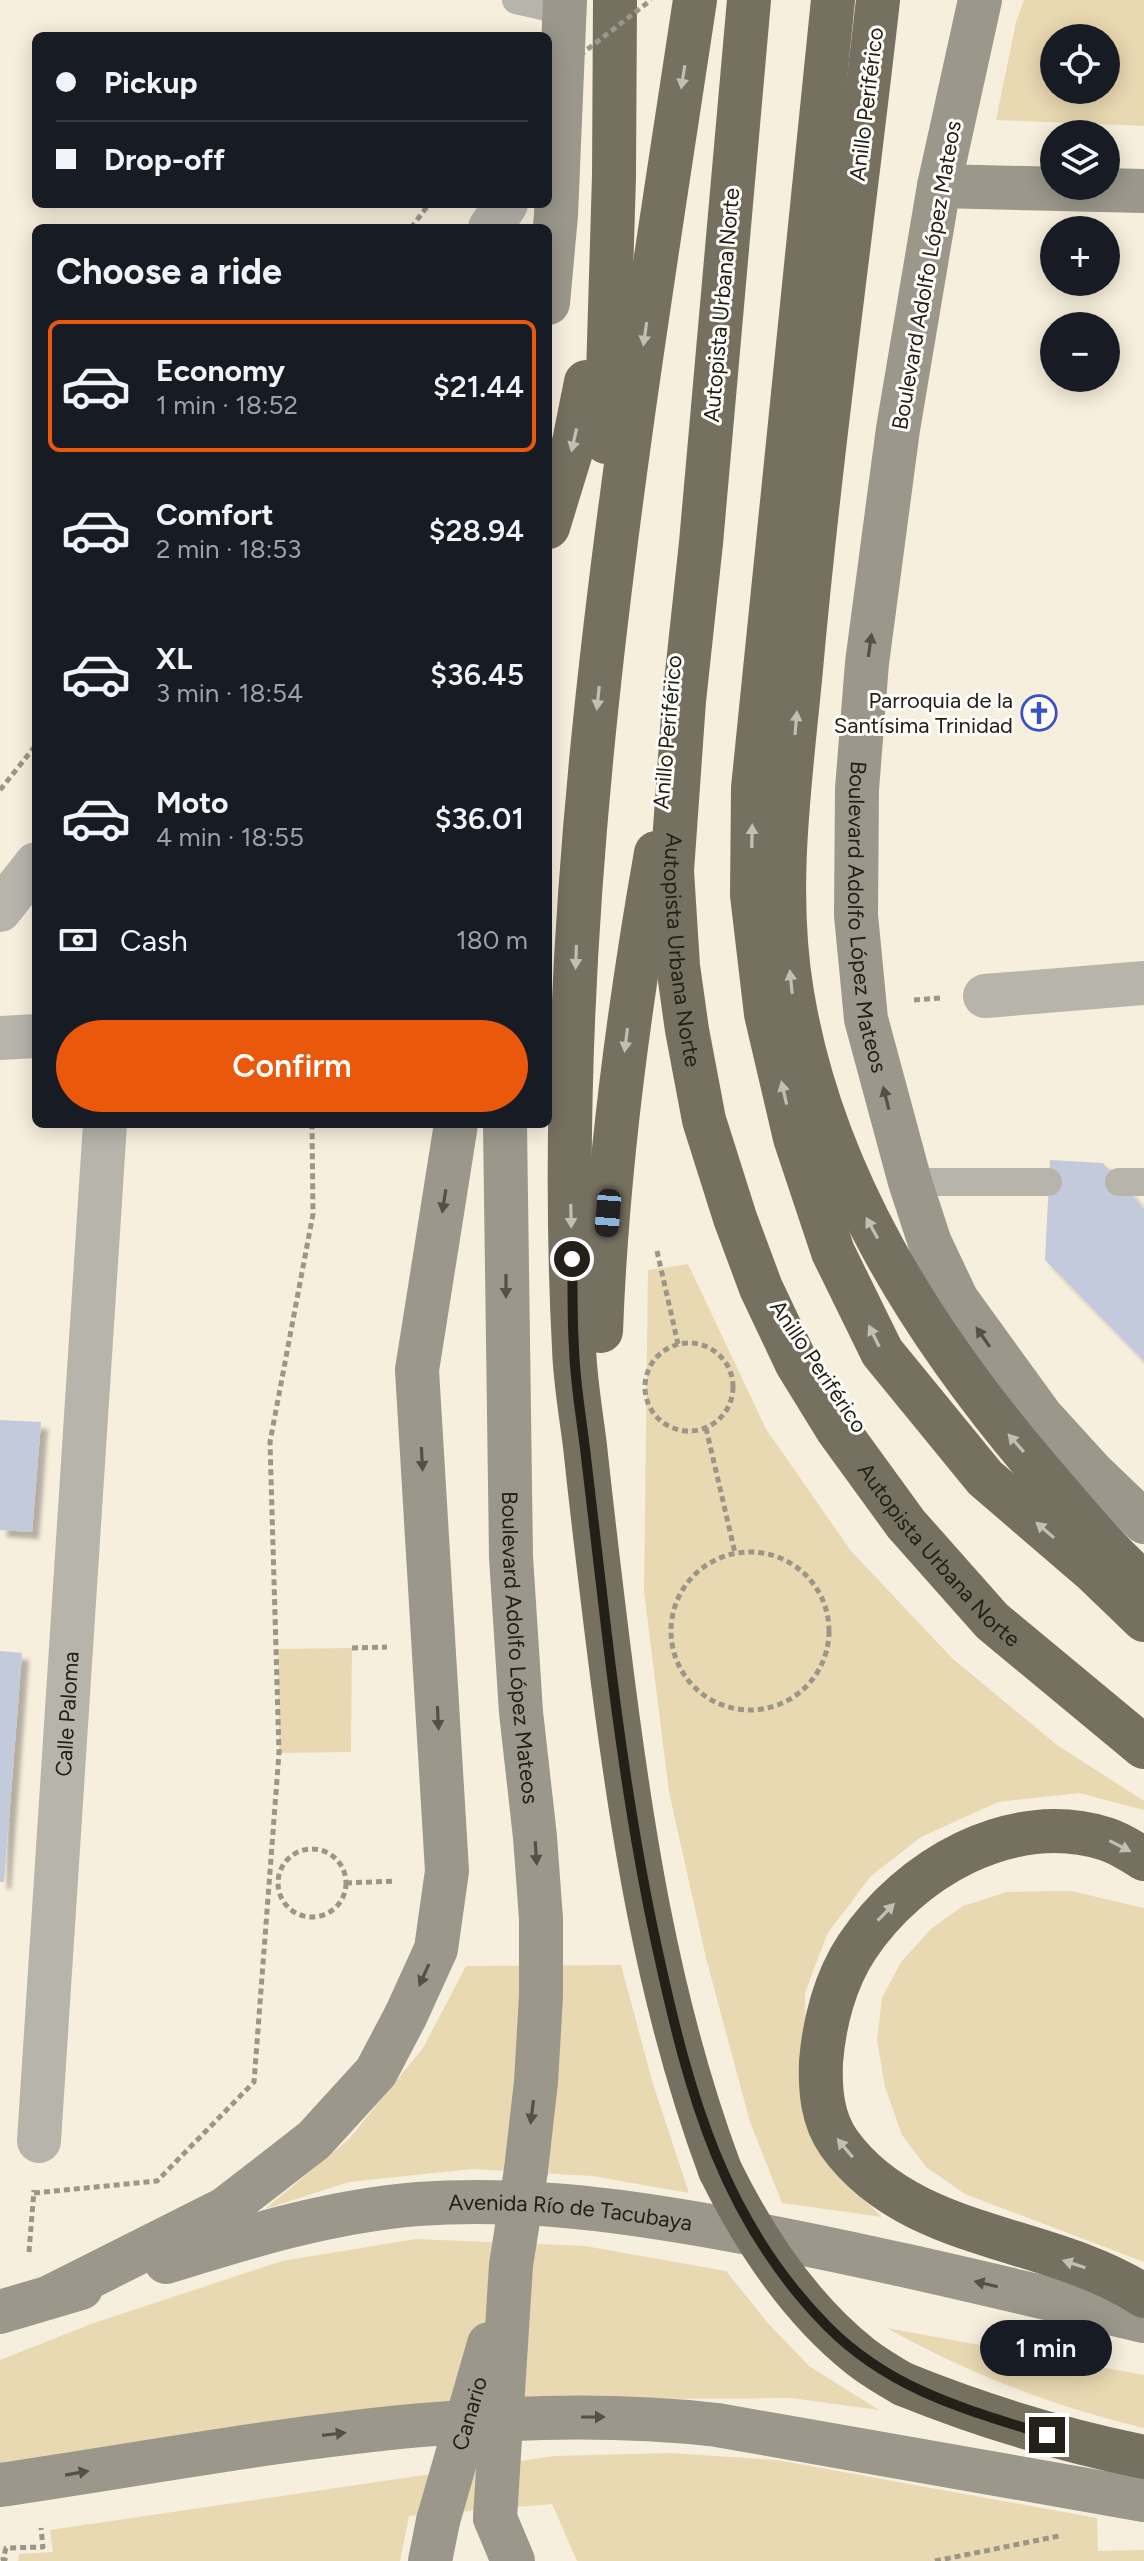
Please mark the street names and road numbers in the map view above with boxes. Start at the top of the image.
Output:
street label: Anillo Periférico [844,26,889,182]
street label: Boulevard Adolfo López Mateos [886,118,967,432]
street label: Autopista Urbana Norte [698,187,745,423]
street label: Anillo Periférico [647,654,688,810]
street label: Boulevard Adolfo López Mateos [842,760,893,1076]
street label: Autopista Urbana Norte [658,832,707,1069]
street label: Anillo Periférico [764,1295,873,1438]
street label: Autopista Urbana Norte [852,1458,1026,1653]
street label: Boulevard Adolfo López Mateos [496,1491,544,1805]
street label: Calle Paloma [50,1650,85,1777]
street label: Avenida Río de Tacubaya [448,2189,694,2237]
street label: Canario [446,2373,493,2454]

